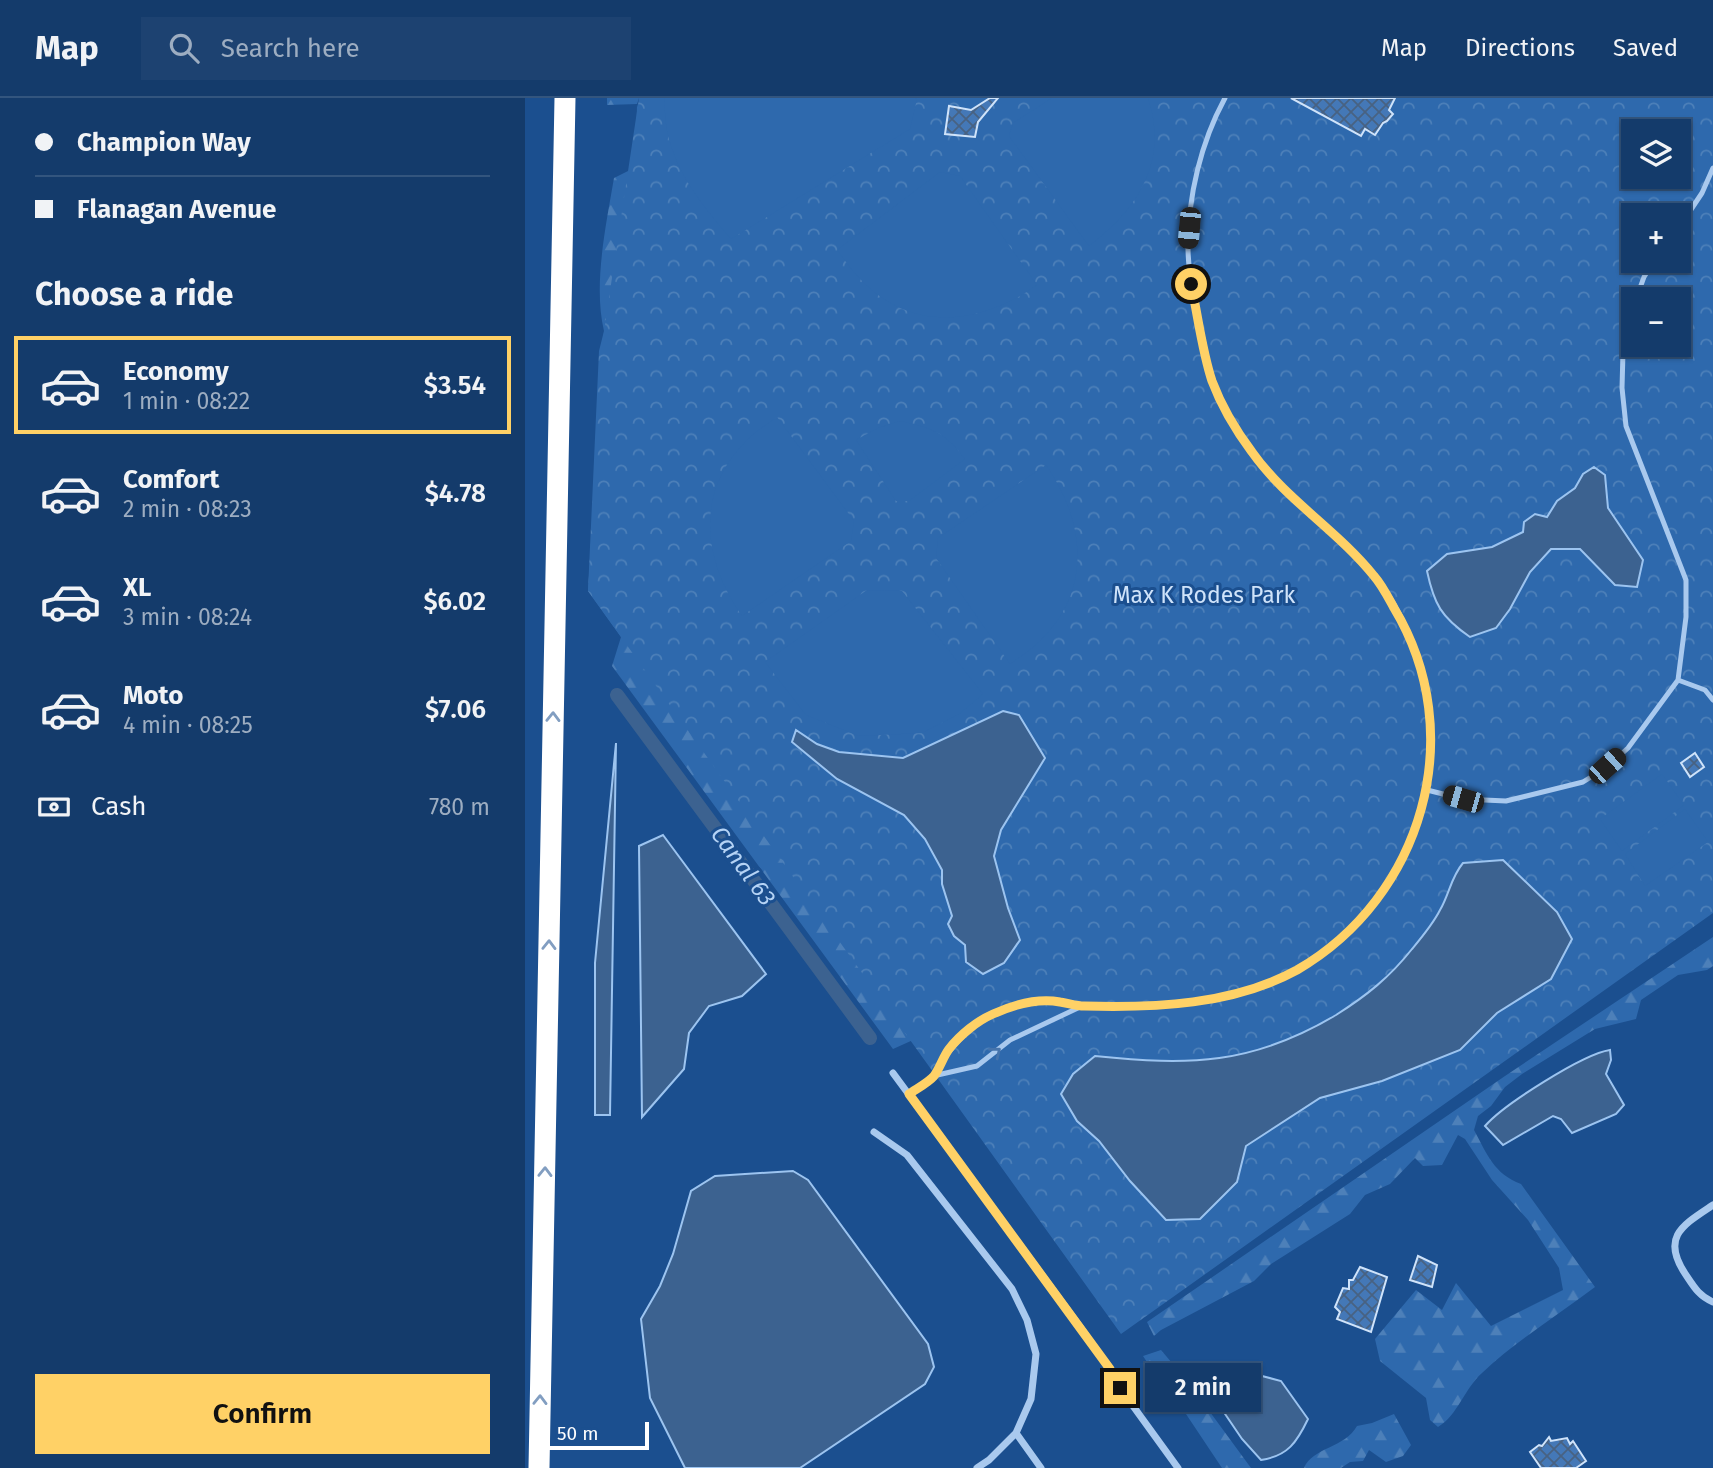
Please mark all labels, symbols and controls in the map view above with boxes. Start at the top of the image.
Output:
search box [141,17,631,80]
text: Map [35,28,99,68]
icon: search [165,29,203,67]
text: Search here [221,33,360,64]
text: Map [1381,34,1427,62]
text: Directions [1465,34,1575,62]
text: Saved [1613,34,1678,62]
map controls [1621,119,1691,357]
button: layers [1621,119,1691,189]
text: Champion Way [77,127,251,158]
text: Flanagan Avenue [77,194,276,225]
button: + [1621,203,1691,273]
car [1177,206,1202,250]
route start [1175,268,1207,300]
text: Choose a ride [35,275,233,313]
button: − [1621,287,1691,357]
icon: car [39,354,102,417]
text: Economy [123,356,229,387]
text: $3.54 [424,370,486,401]
text: 1 min · 08:22 [123,387,250,415]
icon: car [39,462,102,525]
text: Comfort [123,464,219,495]
text: $4.78 [425,478,486,509]
text: 2 min · 08:23 [123,495,252,523]
icon: car [39,570,102,633]
text: XL [123,572,151,603]
park label: Max K Rodes Park [1113,581,1296,609]
text: $6.02 [423,586,486,617]
text: 3 min · 08:24 [123,603,252,631]
icon: car [39,678,102,741]
text: Moto [123,680,183,711]
text: $7.06 [425,694,486,725]
text: 4 min · 08:25 [123,711,253,739]
one-way arrow [545,712,561,722]
car [1585,744,1630,788]
car [1440,783,1487,815]
icon: cash [35,788,73,826]
text: Cash [91,791,147,822]
text: 780 m [429,793,490,821]
water label: Canal 63 [705,821,781,911]
one-way arrow [541,939,557,950]
one-way arrow [988,1047,1000,1060]
one-way arrow [537,1167,552,1178]
callout: 2 min [1145,1364,1260,1412]
route end [1104,1372,1136,1404]
text: 2 min [1175,1373,1231,1401]
button: Confirm [35,1374,490,1454]
one-way arrow [533,1394,548,1405]
scale bar [546,1419,649,1451]
text: 50 m [557,1422,598,1445]

